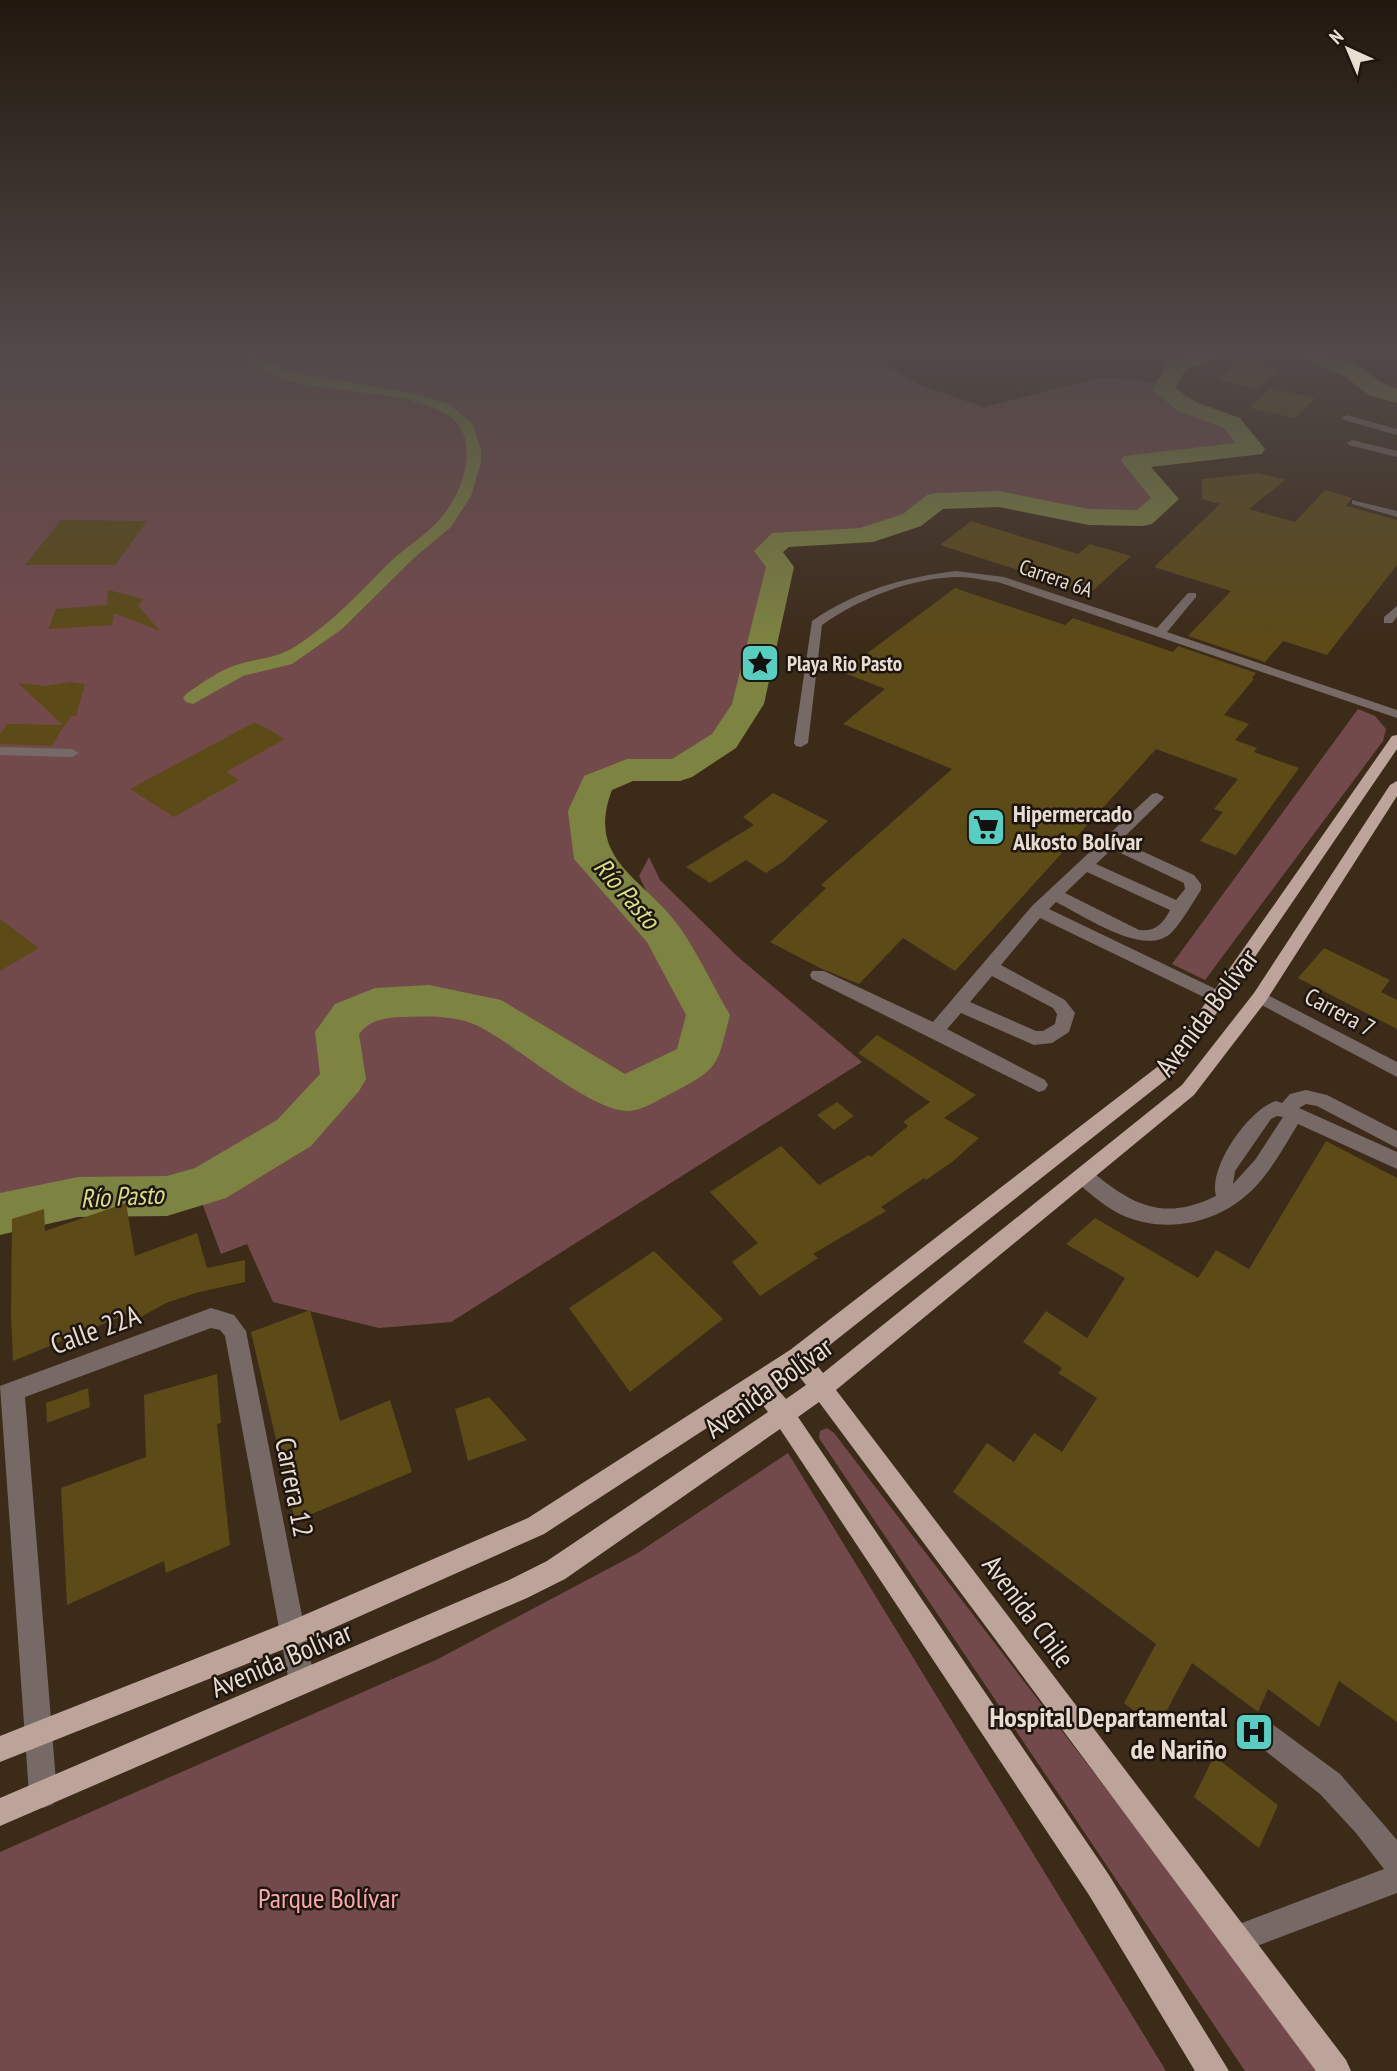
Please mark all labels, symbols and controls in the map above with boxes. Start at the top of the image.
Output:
north arrow [1313,14,1383,84]
text: N [1324,25,1348,49]
street label: Carrera 6A [1016,553,1096,603]
place icon: Playa Rio Pasto [739,642,781,684]
place label: Playa Rio Pasto [787,650,902,677]
place label: Hipermercado Alkosto Bolívar [1012,798,1143,857]
supermarket icon: Hipermercado Alkosto Bolívar [965,806,1007,848]
water label: Río Pasto [587,851,668,937]
street label: Avenida Bolívar [1146,941,1266,1083]
street label: Carrera 7 [1299,981,1381,1043]
water label: Río Pasto [80,1177,166,1215]
street label: Calle 22A [45,1296,146,1362]
street label: Avenida Bolívar [696,1328,840,1446]
street label: Carrera 12 [267,1434,323,1540]
street label: Avenida Chile [975,1547,1083,1675]
street label: Avenida Bolívar [205,1613,358,1705]
place label: Hospital Departamental de Nariño [989,1698,1227,1767]
hospital icon: Hospital Departamental de Nariño [1233,1711,1275,1753]
park label: Parque Bolívar [258,1879,398,1916]

